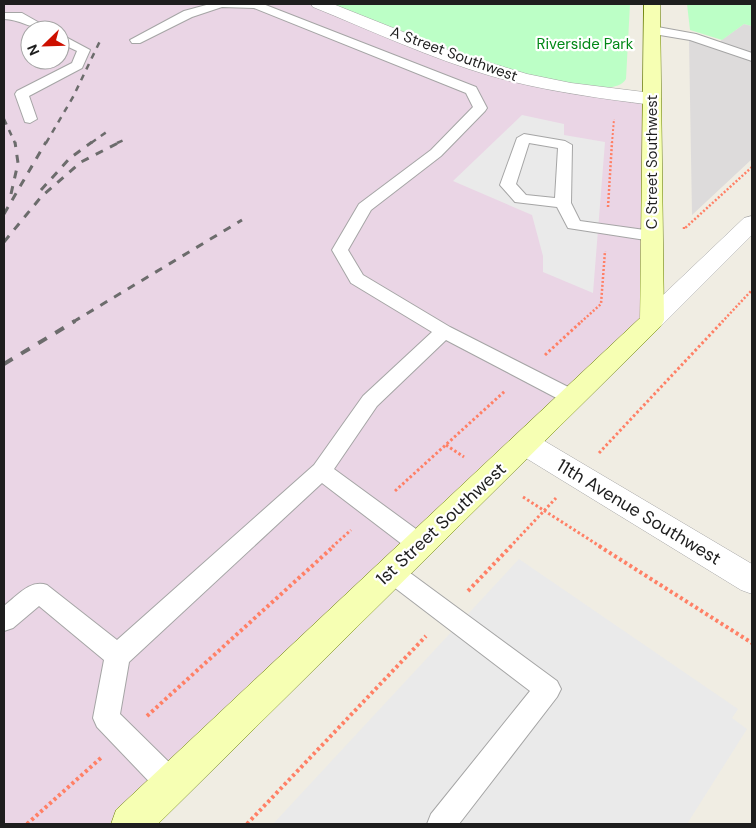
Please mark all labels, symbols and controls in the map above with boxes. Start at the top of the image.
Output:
north arrow [20,20,70,70]
street label: A Street Southwest [388,22,520,86]
park label: Riverside Park [537,34,634,54]
text: N [23,42,43,58]
street label: C Street Southwest [642,95,662,229]
street label: 11th Avenue Southwest [552,453,726,571]
street label: 1st Street Southwest [371,457,511,591]

